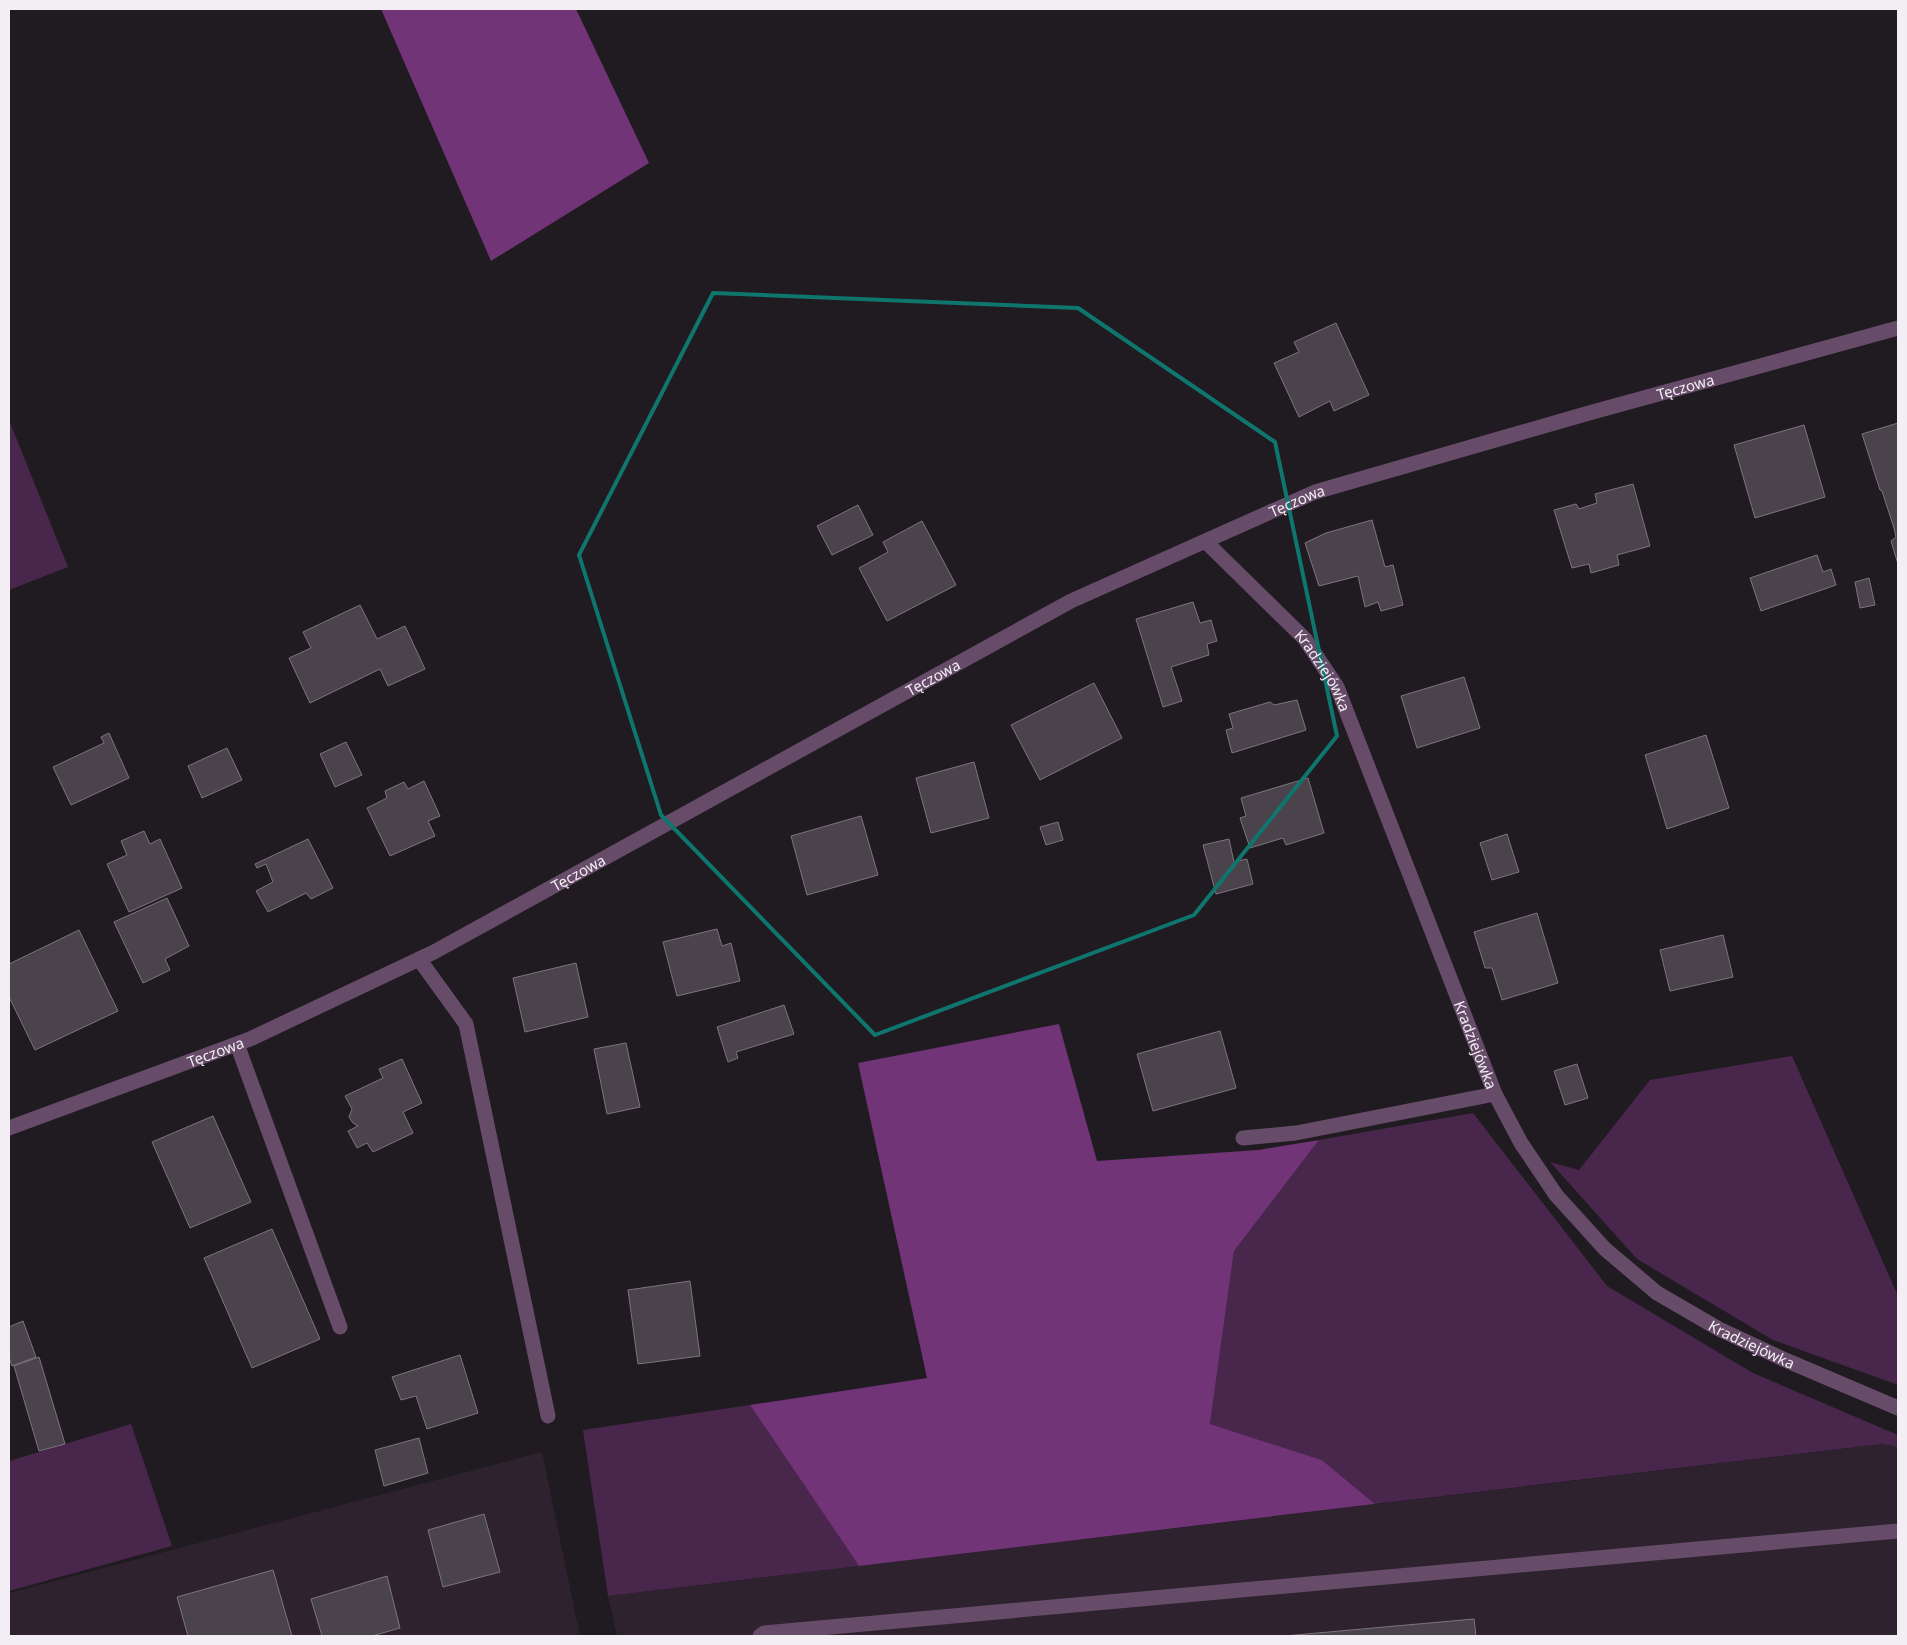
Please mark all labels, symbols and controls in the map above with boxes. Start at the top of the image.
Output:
street label: Tęczowa [1654,369,1716,404]
street label: Tęczowa [1266,480,1327,521]
street label: Kradziejówka [1291,625,1355,714]
street label: Tęczowa [902,654,964,700]
street label: Tęczowa [547,850,609,896]
street label: Kradziejówka [1450,998,1502,1092]
street label: Tęczowa [184,1032,247,1071]
street label: Kradziejówka [1705,1315,1798,1373]

